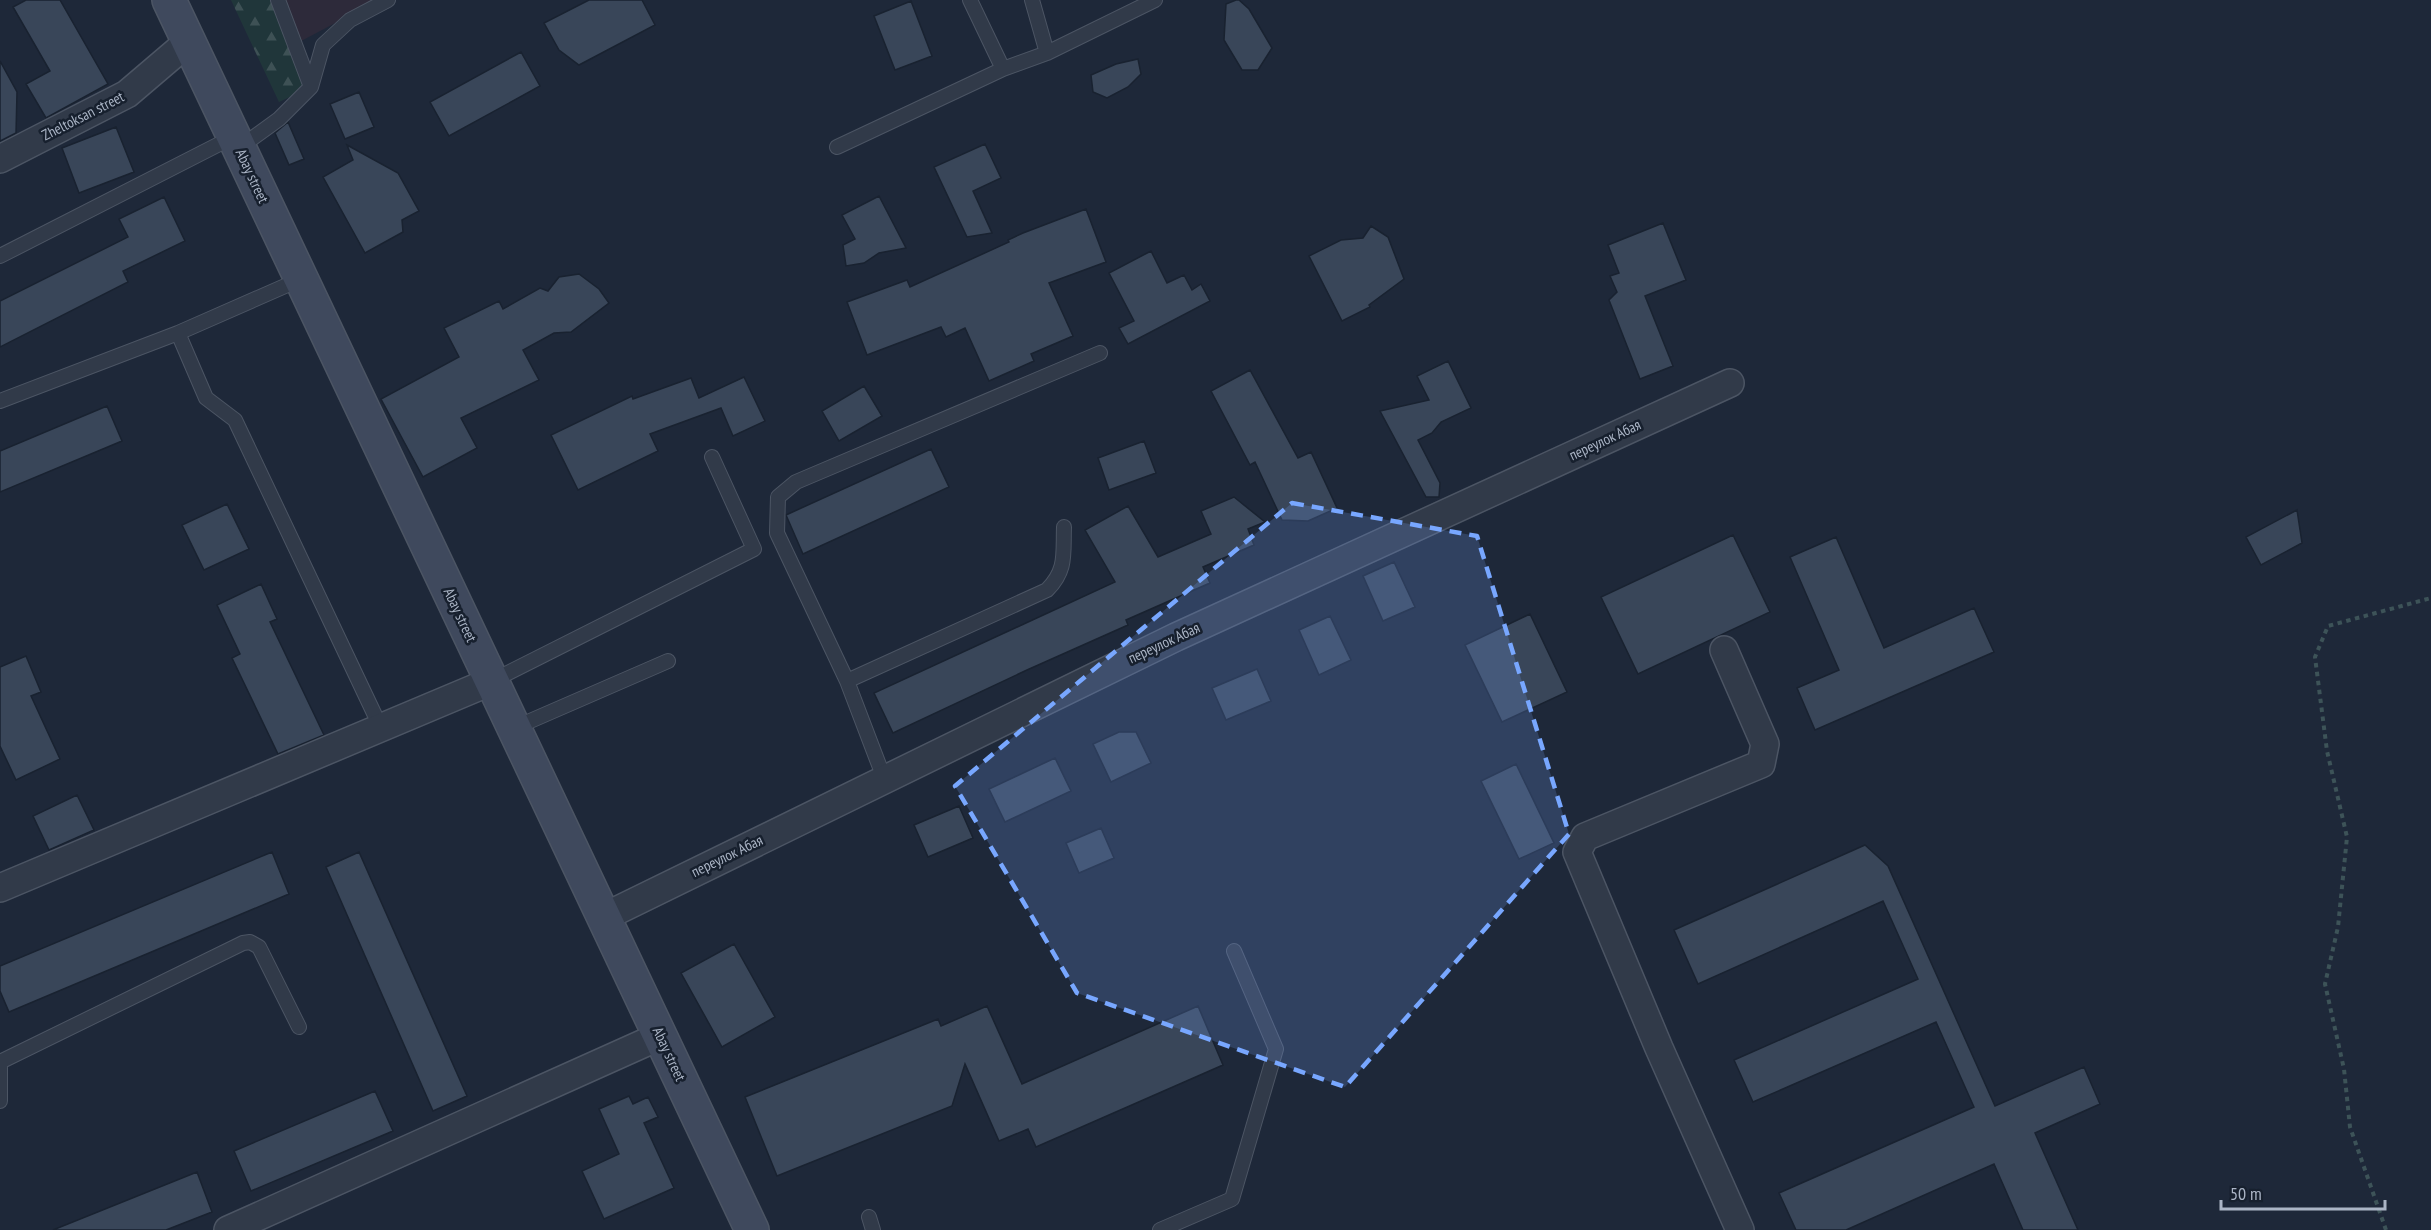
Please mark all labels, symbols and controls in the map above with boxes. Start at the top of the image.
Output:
street label: Zheltoksan street [38,87,127,144]
street label: Abay street [232,146,273,206]
street label: переулок Абая [1566,415,1644,464]
street label: Abay street [440,585,481,645]
street label: переулок Абая [1125,618,1203,667]
street label: переулок Абая [688,830,766,881]
street label: Abay street [649,1024,690,1084]
scale bar [2221,1173,2384,1211]
text: 50 m [2230,1182,2262,1205]

